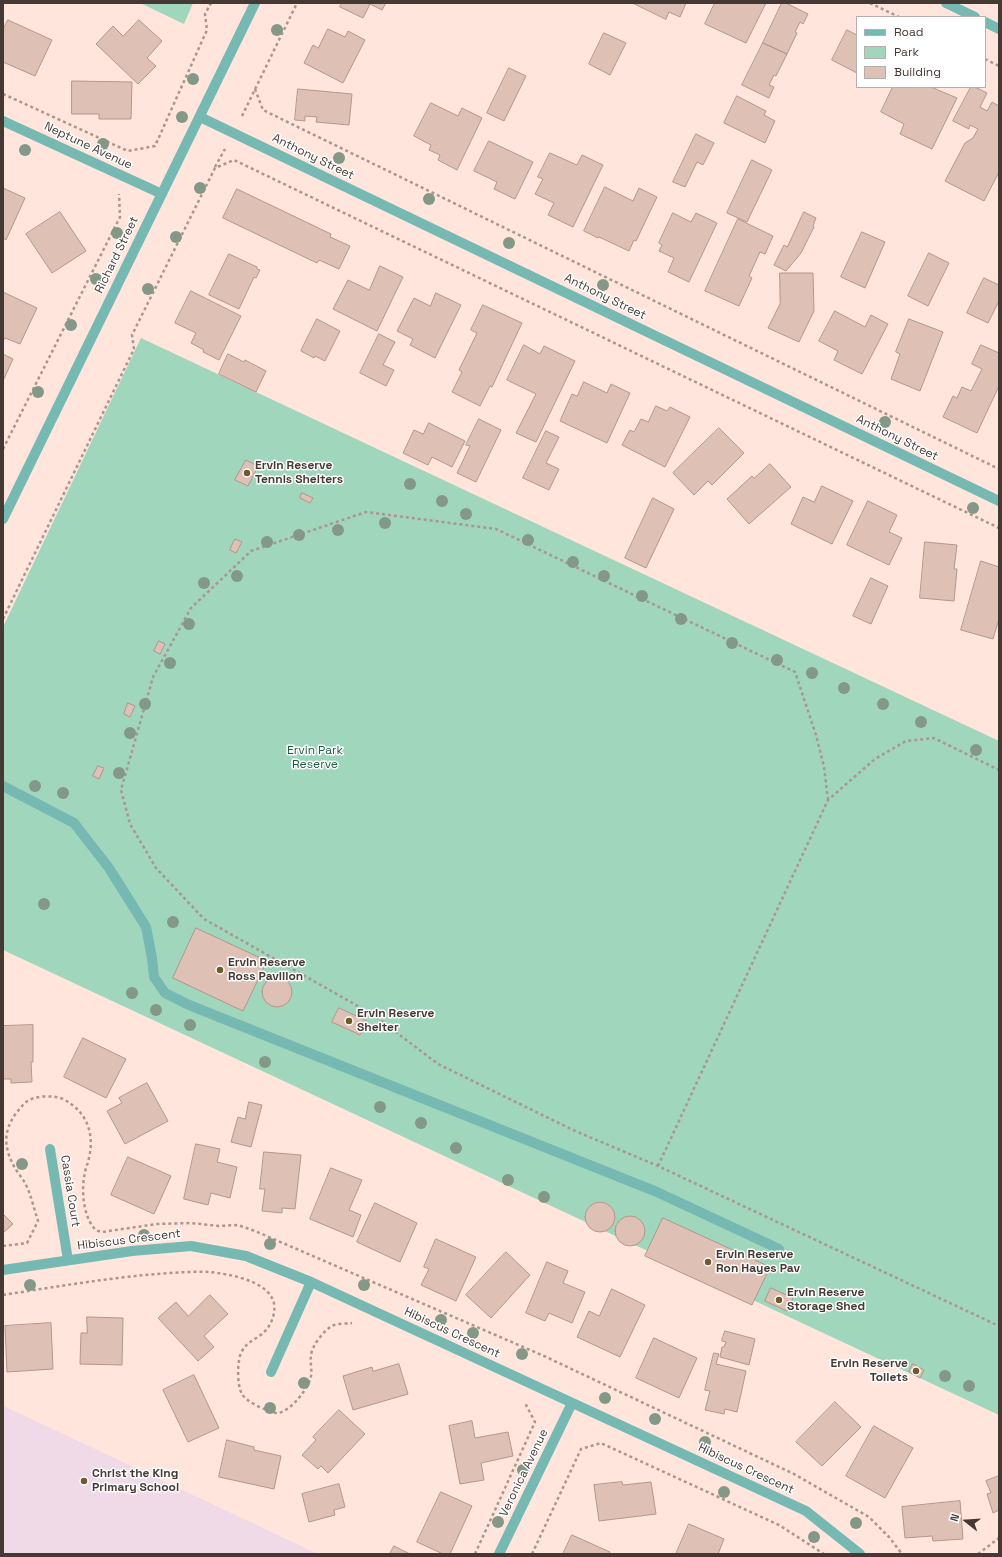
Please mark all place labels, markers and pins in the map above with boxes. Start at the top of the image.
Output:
place label: Ervin Reserve Tennis Shelters [255,459,343,487]
marker: Ervin Reserve Tennis Shelters [242,468,252,478]
place label: Ervin Reserve Ross Pavilion [228,956,305,984]
marker: Ervin Reserve Ross Pavilion [215,965,225,975]
place label: Ervin Reserve Shelter [357,1007,434,1035]
marker: Ervin Reserve Shelter [344,1016,354,1026]
place label: Ervin Reserve Ron Hayes Pav [716,1248,800,1276]
marker: Ervin Reserve Ron Hayes Pav [703,1257,713,1267]
place label: Ervin Reserve Storage Shed [787,1286,865,1314]
marker: Ervin Reserve Storage Shed [774,1295,784,1305]
place label: Ervin Reserve Toilets [831,1357,908,1385]
marker: Ervin Reserve Toilets [911,1366,921,1376]
place label: Christ the King Primary School [92,1467,179,1495]
marker: Christ the King Primary School [79,1476,89,1486]

